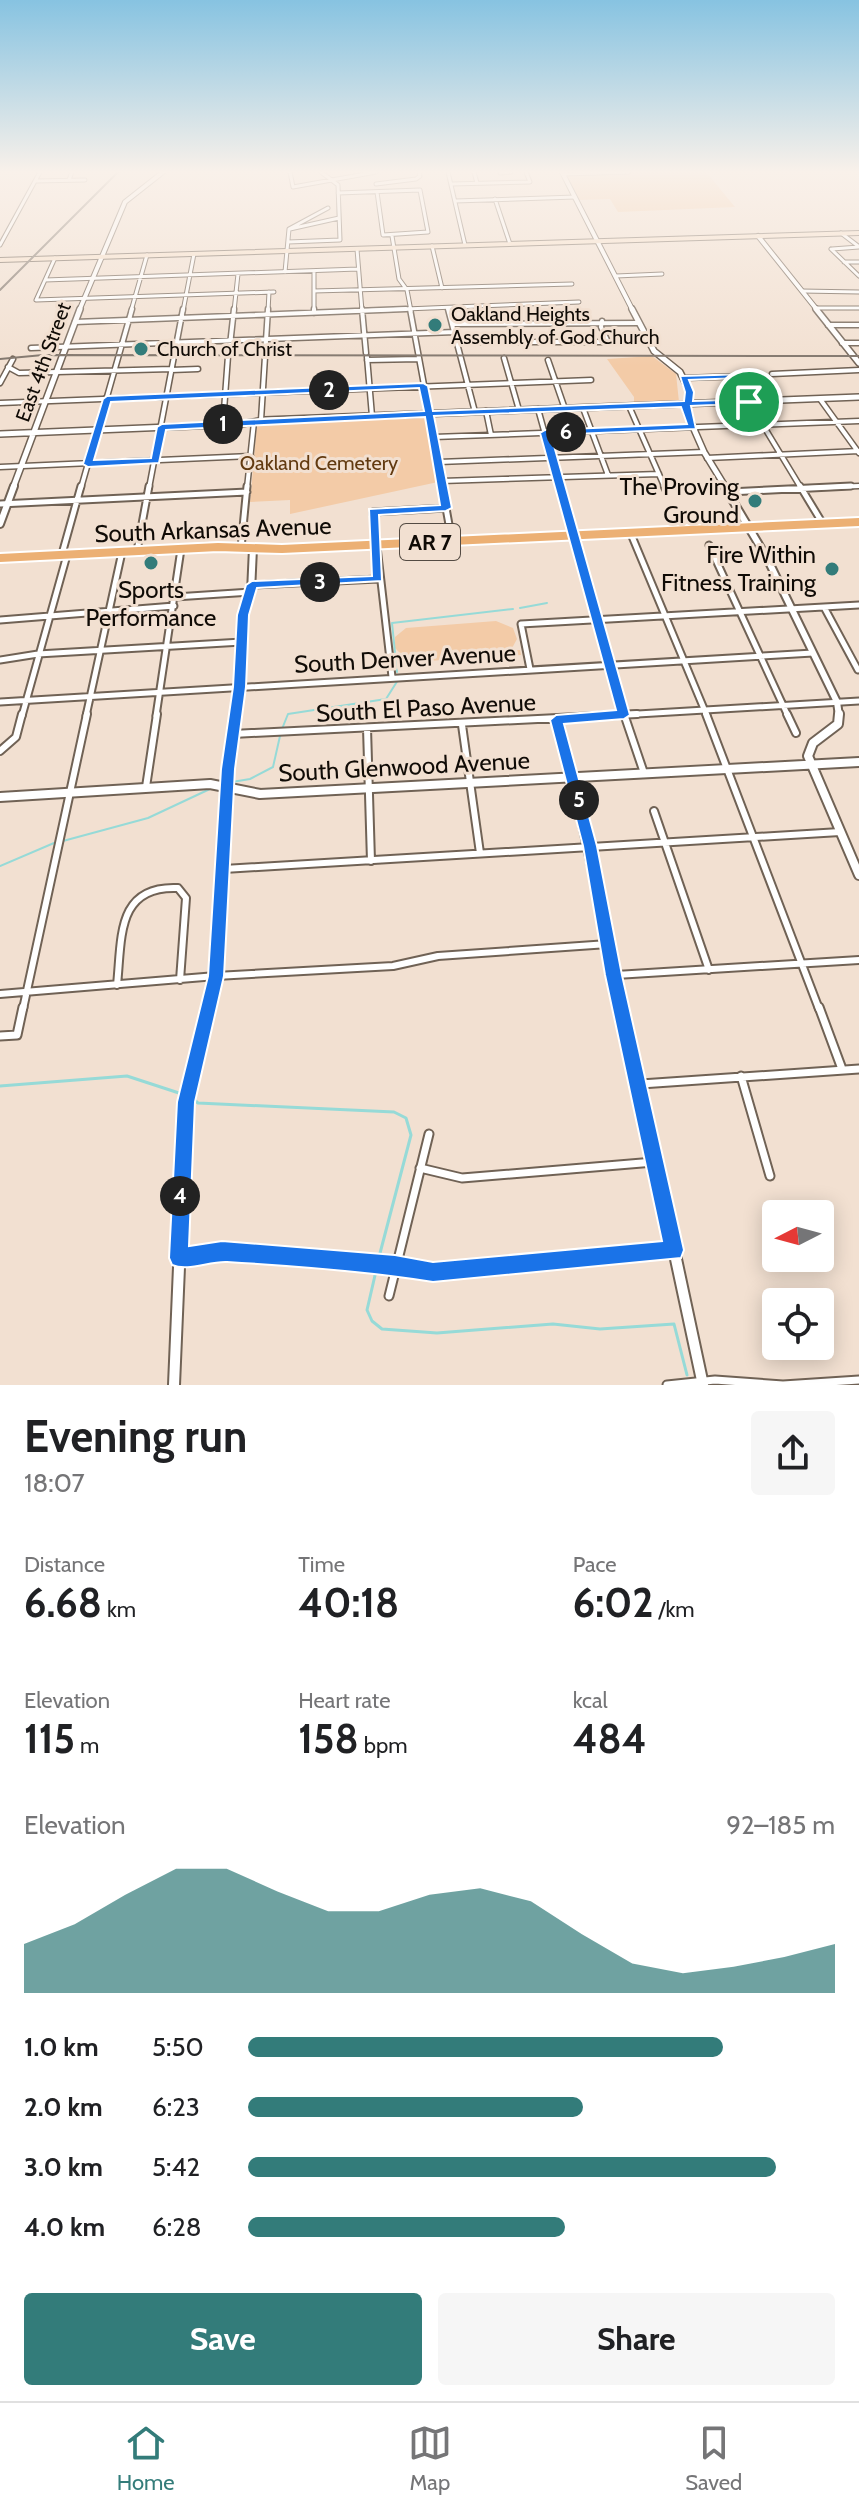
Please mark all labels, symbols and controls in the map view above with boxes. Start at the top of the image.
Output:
street label: East 4th Street [10,299,76,425]
place label: Oakland Heights Assembly of God Church [451,302,660,349]
marker: Oakland Heights Assembly of God Church [426,316,444,334]
place label: Church of Christ [157,337,292,361]
marker: Church of Christ [132,340,150,358]
pin [715,368,783,436]
pin: 2 [309,370,349,410]
text: 2 [323,376,335,403]
icon: arrive [727,380,771,424]
pin: 1 [203,404,243,444]
text: 1 [219,410,227,437]
pin: 6 [546,412,586,452]
text: 6 [560,418,572,445]
park label: Oakland Cemetery [240,451,398,475]
place label: The Proving Ground [620,472,740,529]
marker: The Proving Ground [746,492,764,510]
street label: South Arkansas Avenue [94,511,332,548]
road number: AR 7 [400,524,460,560]
place label: Fire Within Fitness Training [661,540,817,597]
marker: Sports Performance [142,554,160,572]
marker: Fire Within Fitness Training [823,560,841,578]
pin: 3 [300,562,340,602]
text: 3 [314,568,326,595]
place label: Sports Performance [86,575,216,632]
street label: South Denver Avenue [293,638,517,679]
street label: South El Paso Avenue [315,687,537,728]
street label: South Glenwood Avenue [277,745,530,788]
pin: 5 [559,780,599,820]
text: 5 [573,786,585,813]
pin: 4 [160,1176,200,1216]
text: 4 [173,1182,187,1209]
north arrow [762,1200,834,1272]
map controls [762,1200,834,1360]
button: locate [762,1288,834,1360]
text: Evening run [24,1410,247,1463]
button: share [751,1411,835,1495]
text: 18:07 [24,1467,85,1499]
text: Distance [24,1551,105,1578]
text: Time [298,1551,345,1578]
text: Pace [573,1551,617,1578]
text: 6.68 [24,1578,102,1627]
text: 40:18 [298,1578,399,1627]
text: 6:02 [573,1578,653,1627]
text: km [102,1596,136,1623]
text: /km [653,1596,695,1623]
text: Elevation [24,1687,110,1714]
text: Heart rate [298,1687,390,1714]
text: kcal [573,1687,608,1714]
text: 115 [24,1714,75,1763]
text: 158 [298,1714,359,1763]
text: 484 [573,1714,647,1763]
text: m [75,1732,99,1759]
text: bpm [359,1732,407,1759]
text: Elevation [24,1809,126,1841]
text: 92–185 m [726,1809,835,1841]
text: 1.0 km [24,2031,99,2063]
text: 5:50 [152,2031,204,2063]
text: 2.0 km [24,2091,103,2123]
text: 6:23 [152,2091,200,2123]
text: 3.0 km [24,2151,103,2183]
text: 5:42 [152,2151,200,2183]
text: 4.0 km [24,2211,105,2243]
text: 6:28 [152,2211,202,2243]
button: Save [24,2293,422,2385]
button: Share [438,2293,835,2385]
tab: Home [117,2421,175,2496]
tab: Map [408,2421,452,2496]
tab: Saved [685,2421,742,2496]

